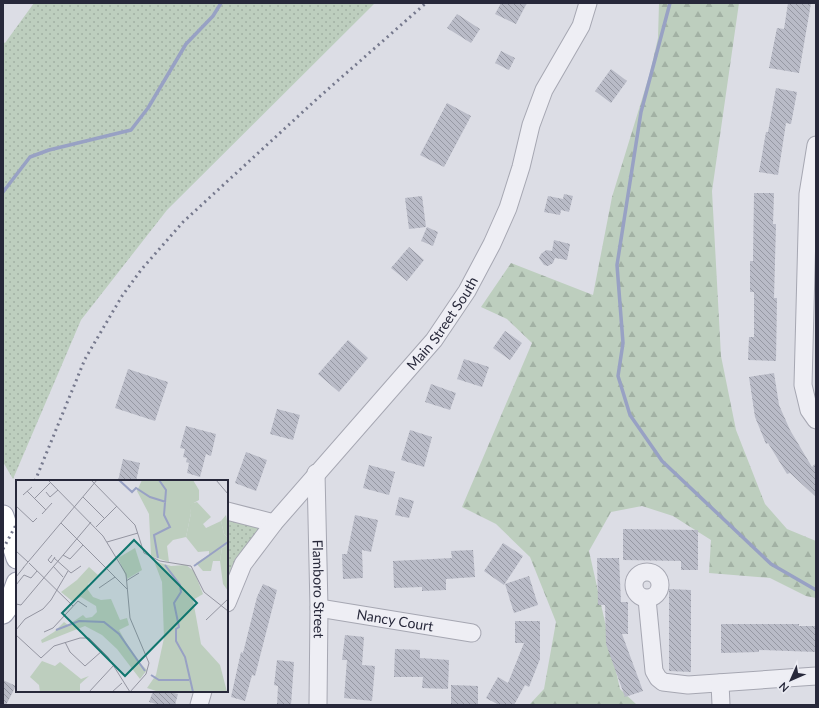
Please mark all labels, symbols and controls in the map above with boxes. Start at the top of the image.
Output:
street label: Main Street South [403,274,481,373]
inset map [16,480,228,692]
street label: Flamboro Street [309,539,328,638]
street label: Nancy Court [355,605,435,635]
north arrow [771,660,811,700]
text: N [776,680,791,695]

